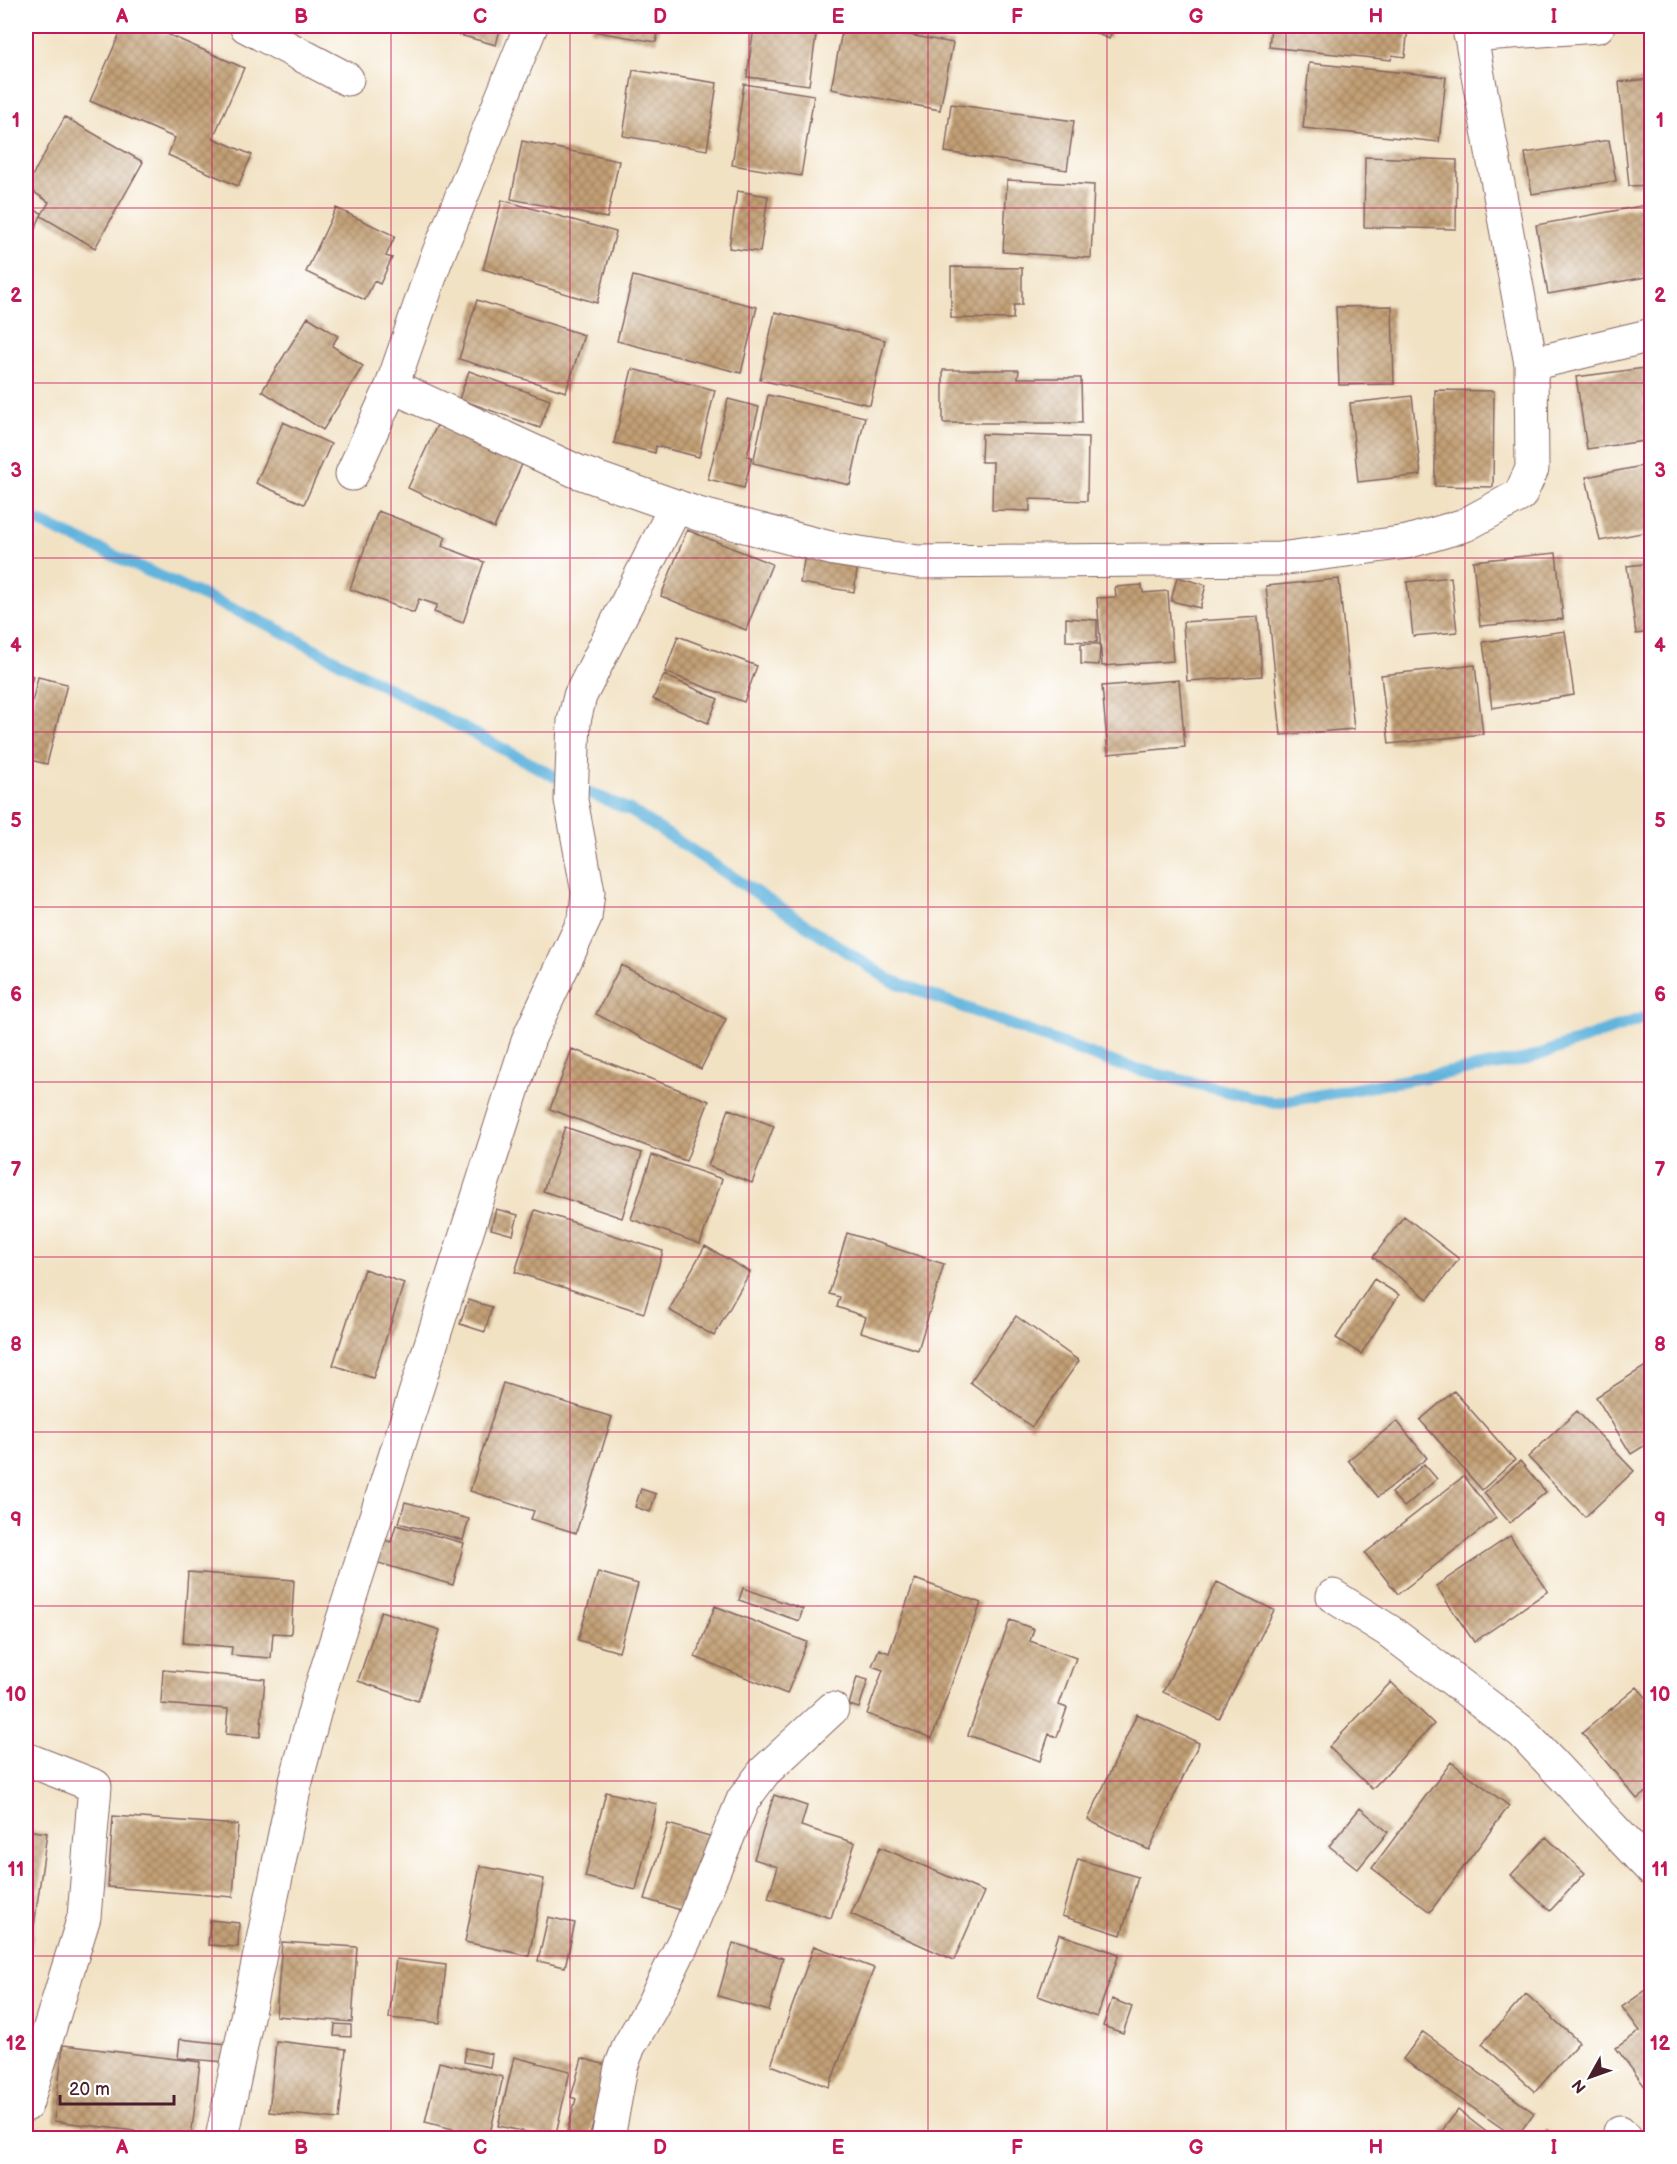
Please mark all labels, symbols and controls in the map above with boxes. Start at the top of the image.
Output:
text: A [115,5,129,29]
text: B [294,5,308,29]
text: C [473,5,487,29]
text: D [653,5,667,29]
text: E [832,5,845,29]
text: F [1011,5,1023,29]
text: G [1189,5,1204,29]
text: H [1369,5,1383,29]
text: I [1551,5,1557,29]
text: 1 [12,109,20,133]
text: 1 [1656,109,1664,133]
text: 2 [10,284,22,308]
text: 2 [1654,284,1666,308]
text: 3 [10,459,22,483]
text: 3 [1654,459,1666,483]
text: 4 [10,634,22,658]
text: 4 [1654,634,1666,658]
text: 5 [10,809,22,833]
text: 5 [1654,809,1666,833]
text: 6 [10,983,22,1007]
text: 6 [1654,983,1666,1007]
text: 7 [10,1158,22,1182]
text: 7 [1654,1158,1666,1182]
text: 8 [10,1333,22,1357]
text: 8 [1654,1333,1666,1357]
text: 9 [10,1508,22,1532]
text: 9 [1654,1508,1666,1532]
text: 10 [6,1683,26,1707]
text: 10 [1650,1683,1670,1707]
text: 11 [8,1858,24,1882]
text: 11 [1652,1858,1668,1882]
text: 12 [6,2032,26,2056]
text: 12 [1650,2032,1670,2056]
north arrow [1560,2047,1620,2107]
scale bar [60,2068,174,2106]
text: N [1569,2075,1591,2096]
text: 20 m [69,2079,110,2100]
text: A [115,2136,129,2160]
text: B [294,2136,308,2160]
text: C [473,2136,487,2160]
text: D [653,2136,667,2160]
text: E [832,2136,845,2160]
text: F [1011,2136,1023,2160]
text: G [1189,2136,1204,2160]
text: H [1369,2136,1383,2160]
text: I [1551,2136,1557,2160]

